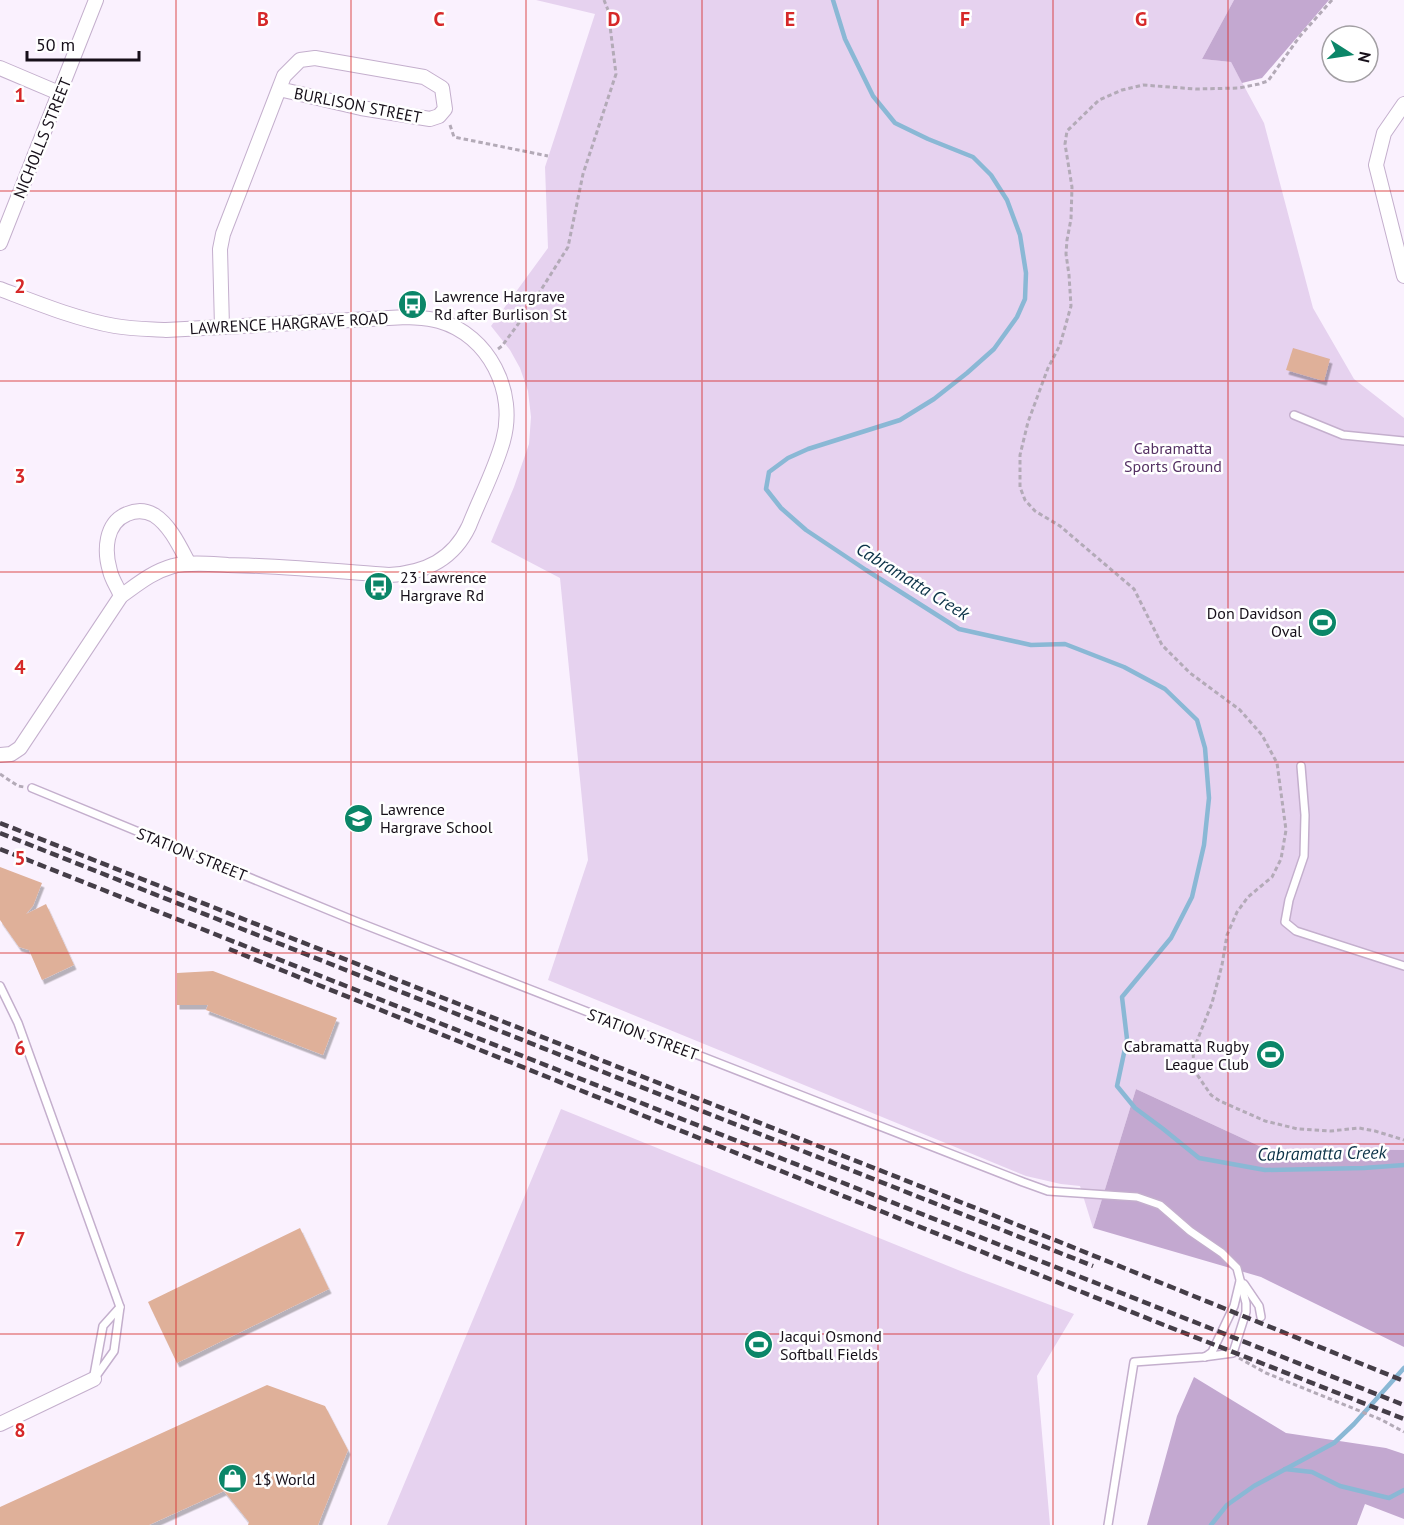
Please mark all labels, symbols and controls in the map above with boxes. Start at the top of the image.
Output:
text: B [257,6,269,32]
text: C [433,6,445,32]
text: D [608,6,621,32]
text: E [785,6,795,32]
text: F [960,6,970,32]
text: G [1135,6,1147,32]
scale bar [27,24,140,62]
north arrow [1320,24,1380,84]
text: 50 m [36,33,75,56]
text: N [1354,50,1376,64]
street label: NICHOLLS STREET [9,75,75,201]
text: 1 [14,82,26,108]
street label: BURLISON STREET [292,83,424,127]
text: 2 [14,273,26,299]
place label: Lawrence Hargrave Rd after Burlison St [434,286,567,324]
bus stop icon: Lawrence Hargrave Rd after Burlison St [397,289,429,321]
street label: LAWRENCE HARGRAVE ROAD [189,308,389,338]
park label: Cabramatta Sports Ground [1124,438,1222,476]
text: 3 [14,463,26,489]
water label: Cabramatta Creek [852,537,975,625]
place label: 23 Lawrence Hargrave Rd [400,567,487,605]
bus stop icon: 23 Lawrence Hargrave Rd [363,570,395,602]
place label: Don Davidson Oval [1207,603,1302,641]
sports icon: Don Davidson Oval [1307,606,1339,638]
text: 4 [14,654,26,680]
place label: Lawrence Hargrave School [380,799,493,837]
school or university icon: Lawrence Hargrave School [343,802,375,834]
street label: STATION STREET [134,823,250,885]
text: 5 [14,845,26,871]
street label: STATION STREET [585,1004,701,1064]
text: 6 [14,1035,26,1061]
place label: Cabramatta Rugby League Club [1124,1036,1250,1074]
sports icon: Cabramatta Rugby League Club [1254,1039,1286,1071]
water label: Cabramatta Creek [1257,1140,1388,1166]
text: 7 [14,1226,26,1252]
place label: Jacqui Osmond Softball Fields [779,1326,882,1364]
sports icon: Jacqui Osmond Softball Fields [743,1329,775,1361]
text: 8 [14,1417,26,1443]
shop icon: 1$ World [217,1463,249,1495]
place label: 1$ World [254,1469,315,1489]

